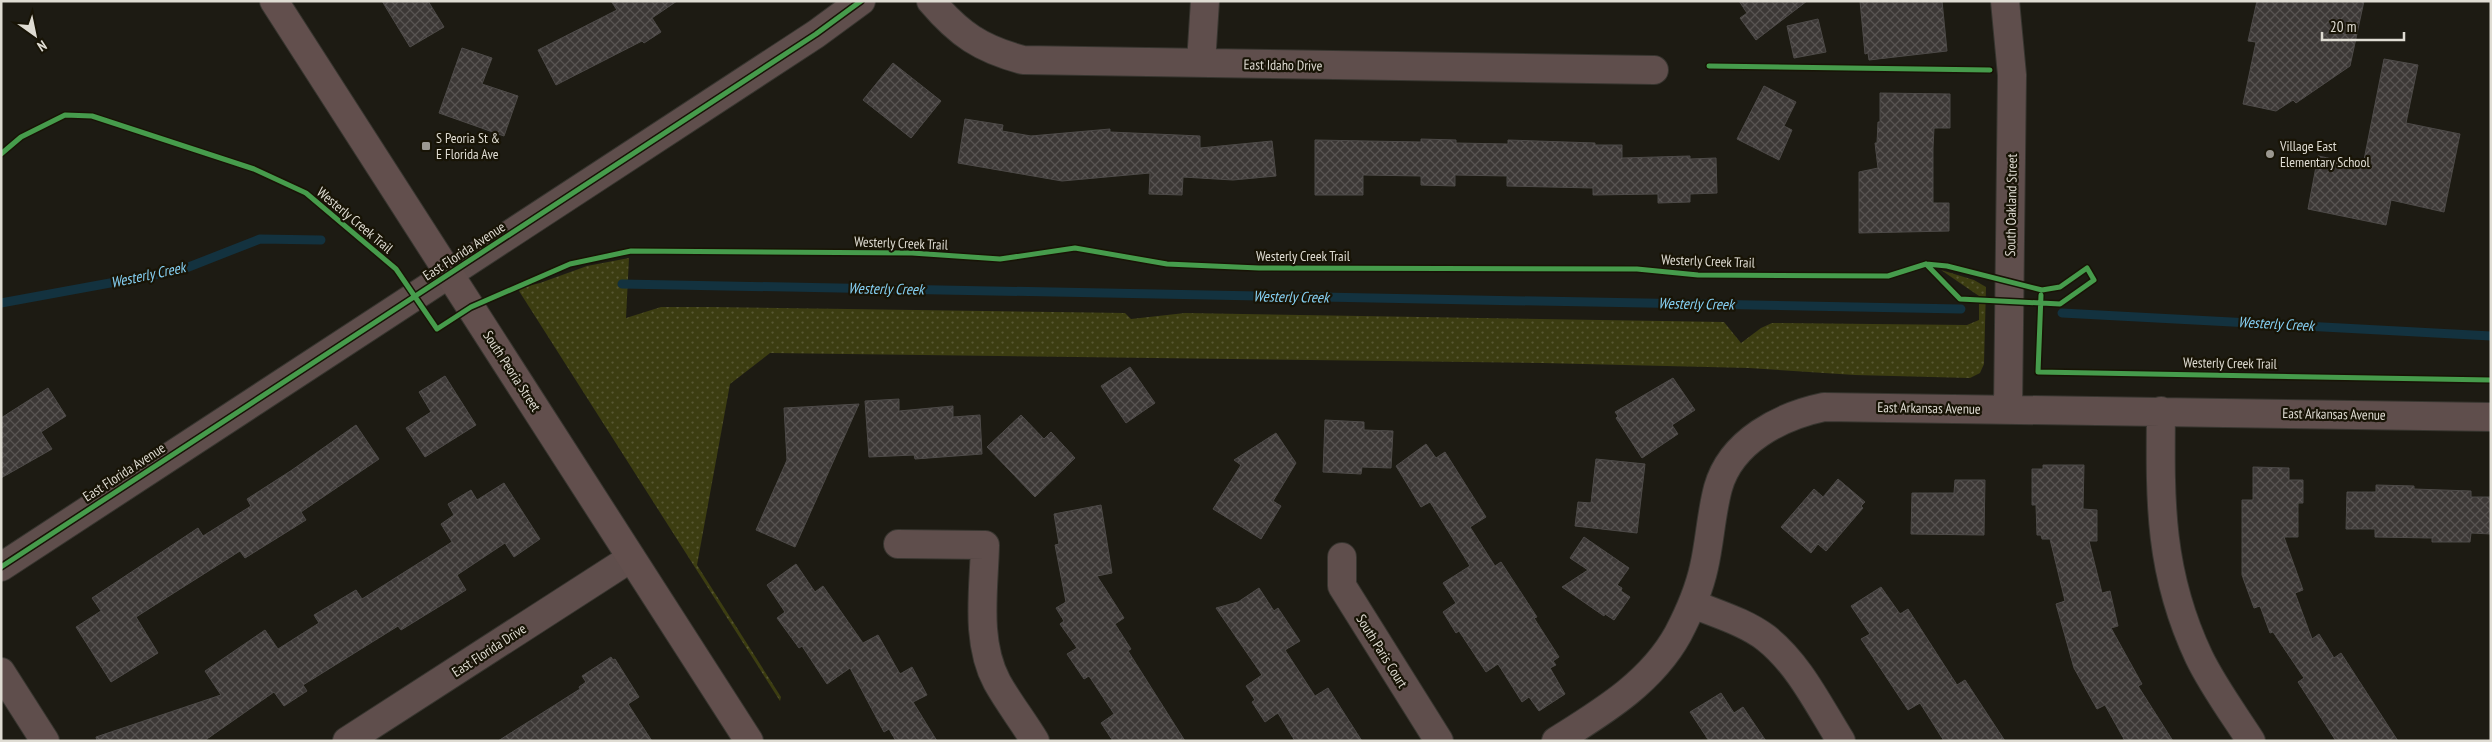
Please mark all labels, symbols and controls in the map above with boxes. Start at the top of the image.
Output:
north arrow [10,10,60,60]
scale bar [2322,10,2404,42]
text: 20 m [2330,17,2356,36]
text: N [34,36,50,56]
street label: East Idaho Drive [1243,55,1323,75]
place label: S Peoria St & E Florida Ave [436,129,500,163]
place label: Village East Elementary School [2279,137,2370,171]
marker: S Peoria St & E Florida Ave [420,140,432,152]
marker: Village East Elementary School [2264,148,2276,160]
street label: South Oakland Street [2001,153,2021,257]
street label: Westerly Creek Trail [313,183,397,258]
street label: East Florida Avenue [419,218,509,284]
street label: Westerly Creek Trail [854,232,949,254]
street label: Westerly Creek Trail [1256,247,1351,265]
street label: Westerly Creek Trail [1661,250,1756,272]
water label: Westerly Creek [109,257,189,292]
water label: Westerly Creek [848,278,926,299]
water label: Westerly Creek [1253,286,1331,307]
water label: Westerly Creek [1658,293,1736,314]
water label: Westerly Creek [2238,312,2317,335]
street label: South Peoria Street [479,327,545,415]
street label: Westerly Creek Trail [2183,353,2278,373]
street label: East Arkansas Avenue [1877,398,1981,418]
street label: East Arkansas Avenue [2282,404,2386,424]
street label: East Florida Avenue [79,439,169,505]
street label: South Paris Court [1352,611,1412,691]
street label: East Florida Drive [448,619,530,681]

